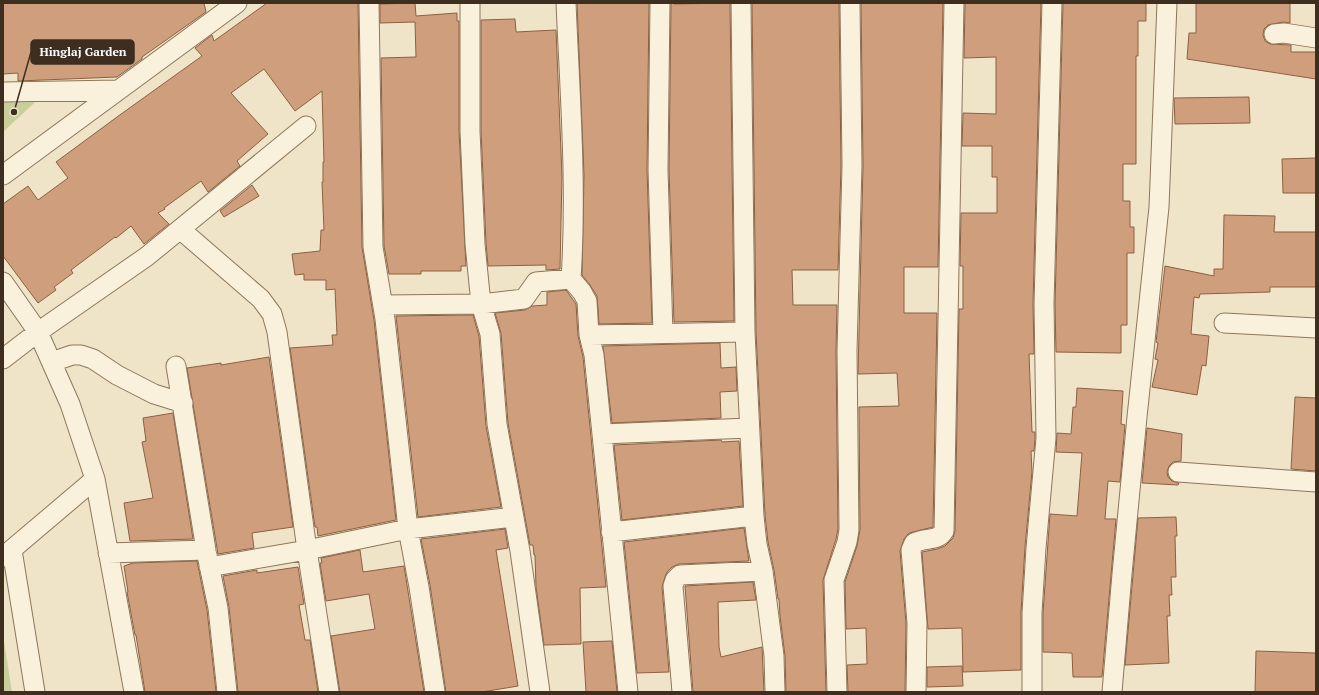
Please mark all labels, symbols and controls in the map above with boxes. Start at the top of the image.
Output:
callout: Hinglaj Garden [31,40,134,64]
text: Hinglaj Garden [39,44,127,59]

